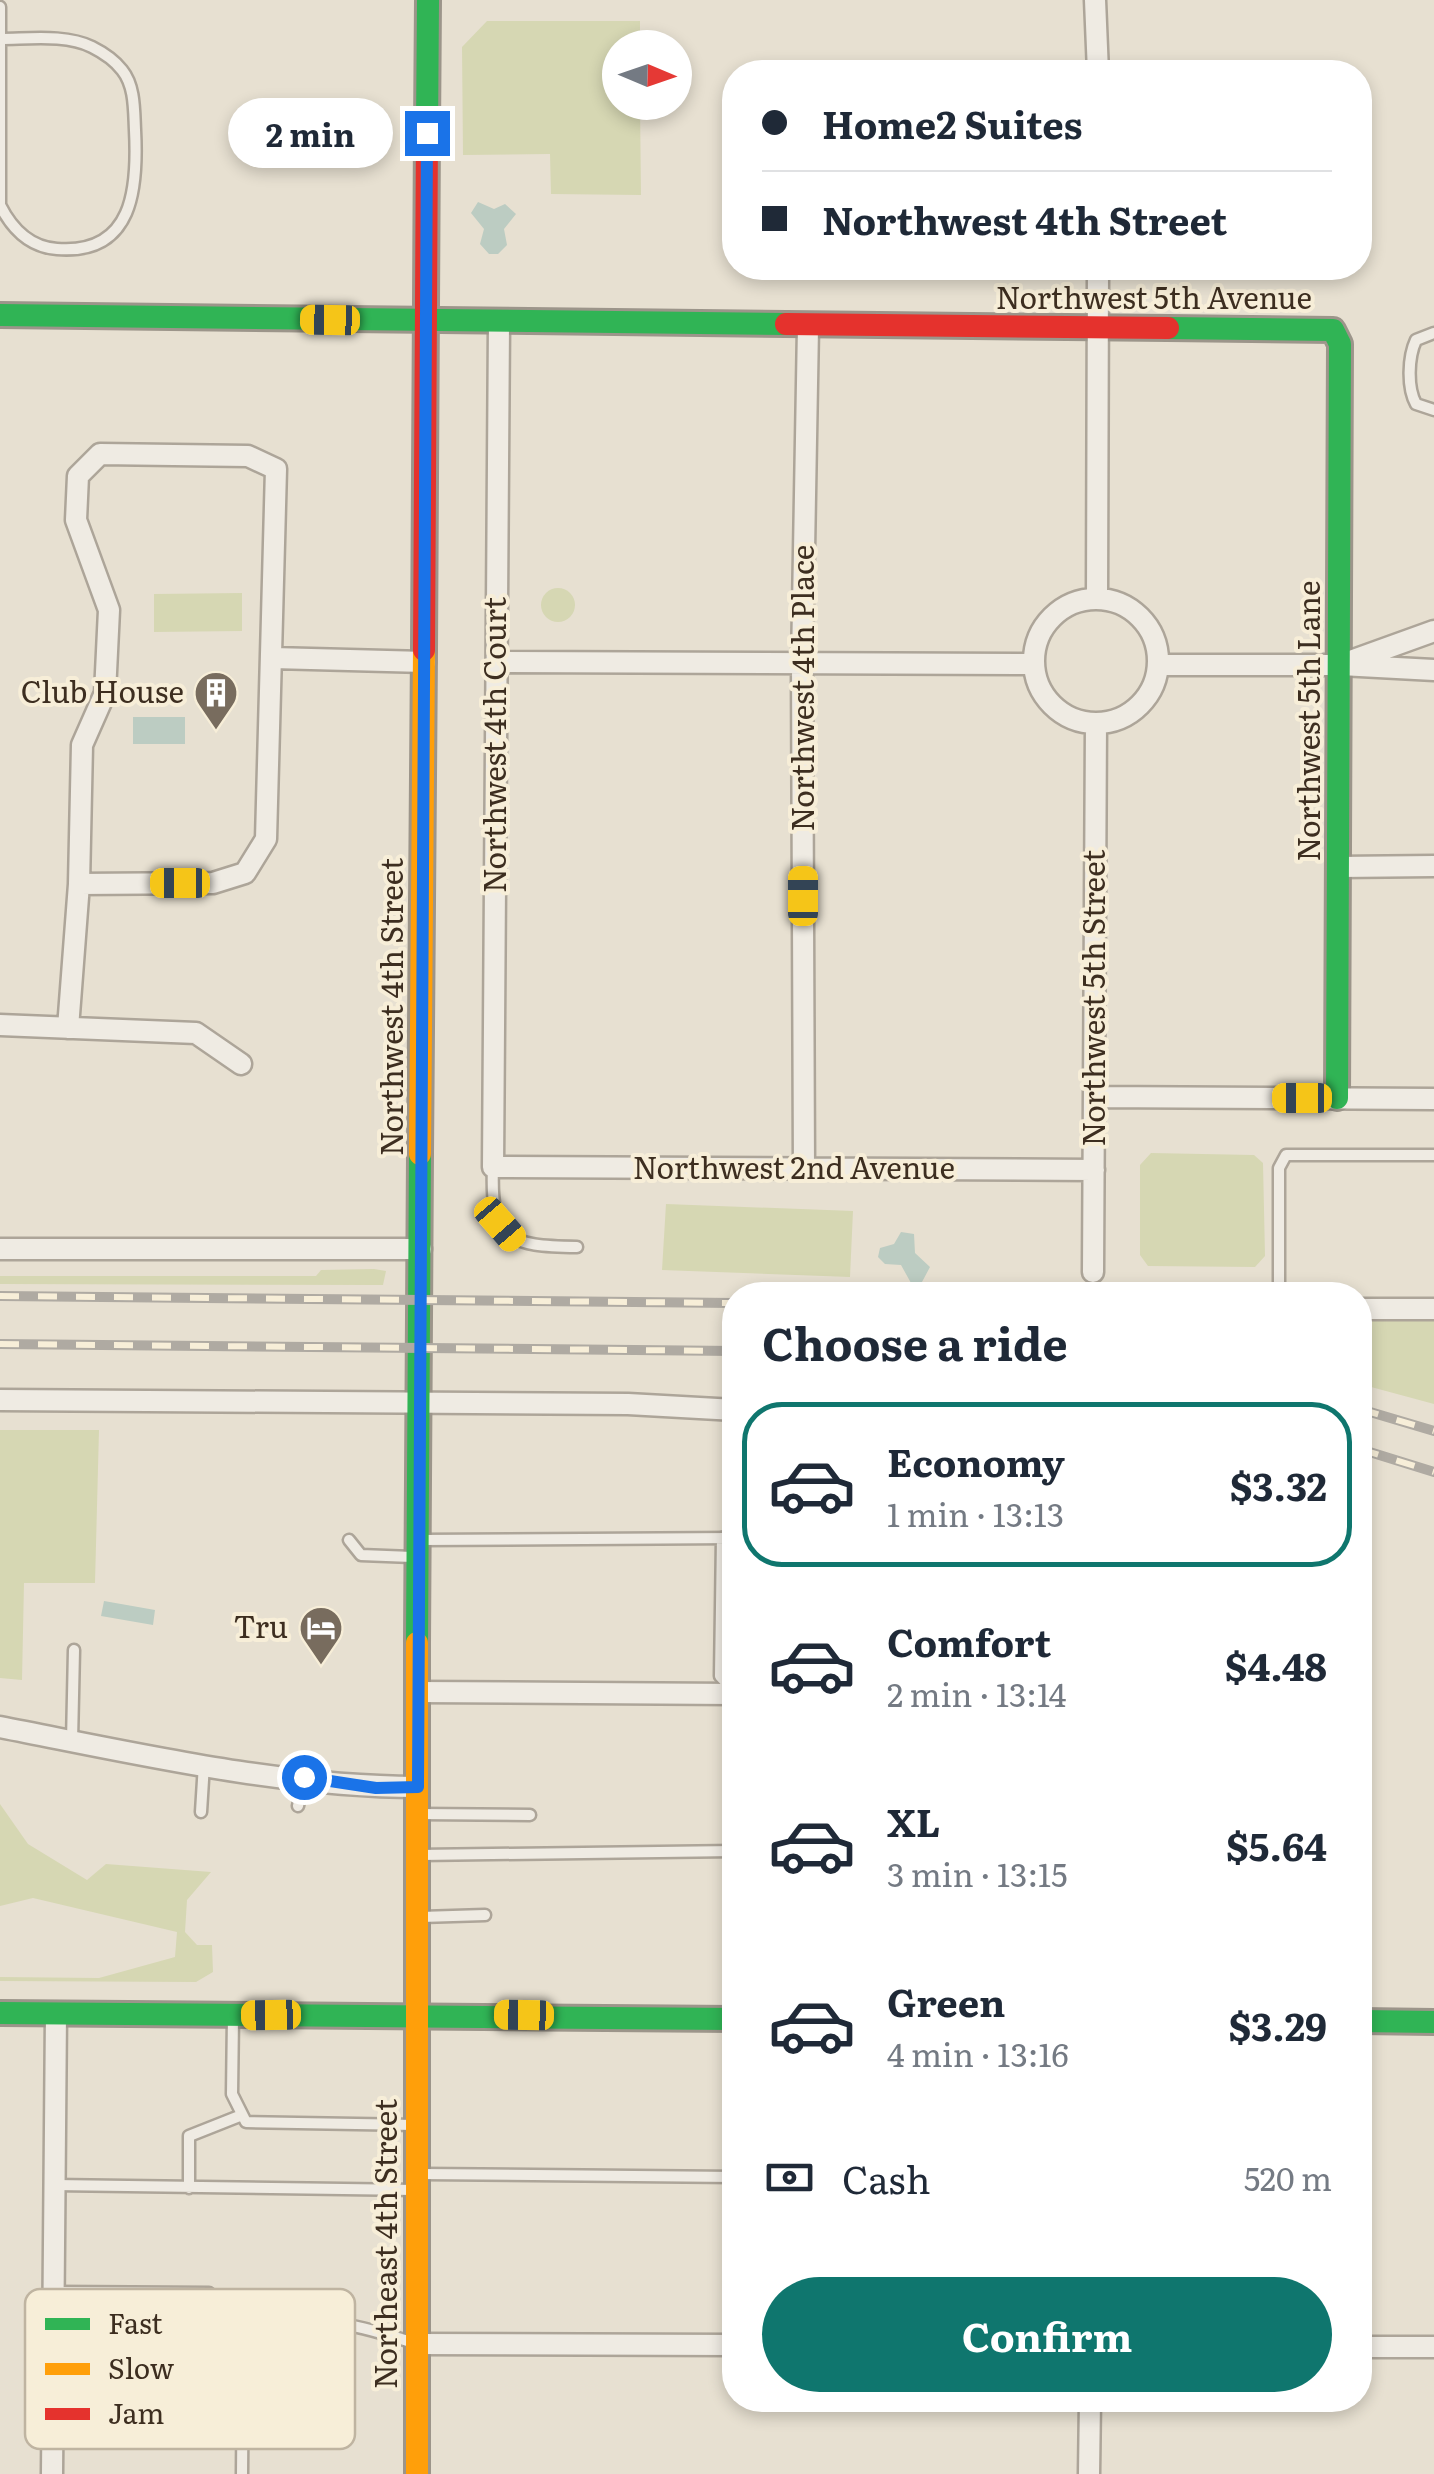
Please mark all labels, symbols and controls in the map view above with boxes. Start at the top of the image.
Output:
north arrow [602,30,692,120]
map controls [602,30,692,120]
text: Home2 Suites [822,94,1083,151]
callout: 2 min [227,98,392,168]
text: 2 min [266,109,355,157]
route end [405,111,450,156]
text: Northwest 4th Street [822,190,1227,247]
street label: Northwest 5th Avenue [996,274,1312,318]
car [300,304,360,336]
street label: Northwest 4th Place [779,545,823,831]
street label: Northwest 5th Lane [1285,580,1329,862]
street label: Northwest 4th Court [471,597,515,893]
place label: Club House [21,668,184,712]
building icon: Club House [193,670,239,731]
street label: Northwest 5th Street [1070,850,1114,1146]
street label: Northwest 4th Street [368,858,412,1156]
car [788,866,818,926]
car [150,868,210,898]
car [1272,1083,1332,1113]
street label: Northwest 2nd Avenue [633,1144,955,1188]
car [469,1192,531,1256]
text: Choose a ride [762,1308,1068,1375]
text: Economy [887,1432,1065,1489]
icon: car [767,1440,857,1530]
text: $3.32 [1230,1456,1327,1513]
text: 1 min · 13:13 [887,1489,1064,1537]
place label: Tru [233,1603,288,1647]
hotel icon: Tru [298,1605,344,1666]
text: Comfort [887,1612,1051,1669]
icon: car [767,1620,857,1710]
text: $4.48 [1225,1636,1327,1693]
text: 2 min · 13:14 [887,1669,1066,1717]
route start [282,1755,327,1800]
text: XL [887,1792,940,1849]
icon: car [767,1800,857,1890]
text: $5.64 [1226,1816,1327,1873]
text: 3 min · 13:15 [887,1849,1067,1897]
text: Green [887,1972,1005,2029]
icon: car [767,1980,857,2070]
text: $3.29 [1228,1996,1327,2053]
car [241,1999,301,2031]
car [494,1999,554,2031]
text: 4 min · 13:16 [887,2029,1069,2077]
street label: Northeast 4th Street [362,2099,406,2389]
text: Cash [842,2149,931,2206]
icon: cash [762,2150,817,2205]
text: 520 m [1244,2153,1332,2201]
button: Confirm [762,2277,1332,2392]
legend [25,2289,355,2449]
text: Fast [108,2301,163,2343]
text: Slow [108,2346,174,2388]
text: Jam [108,2391,164,2433]

